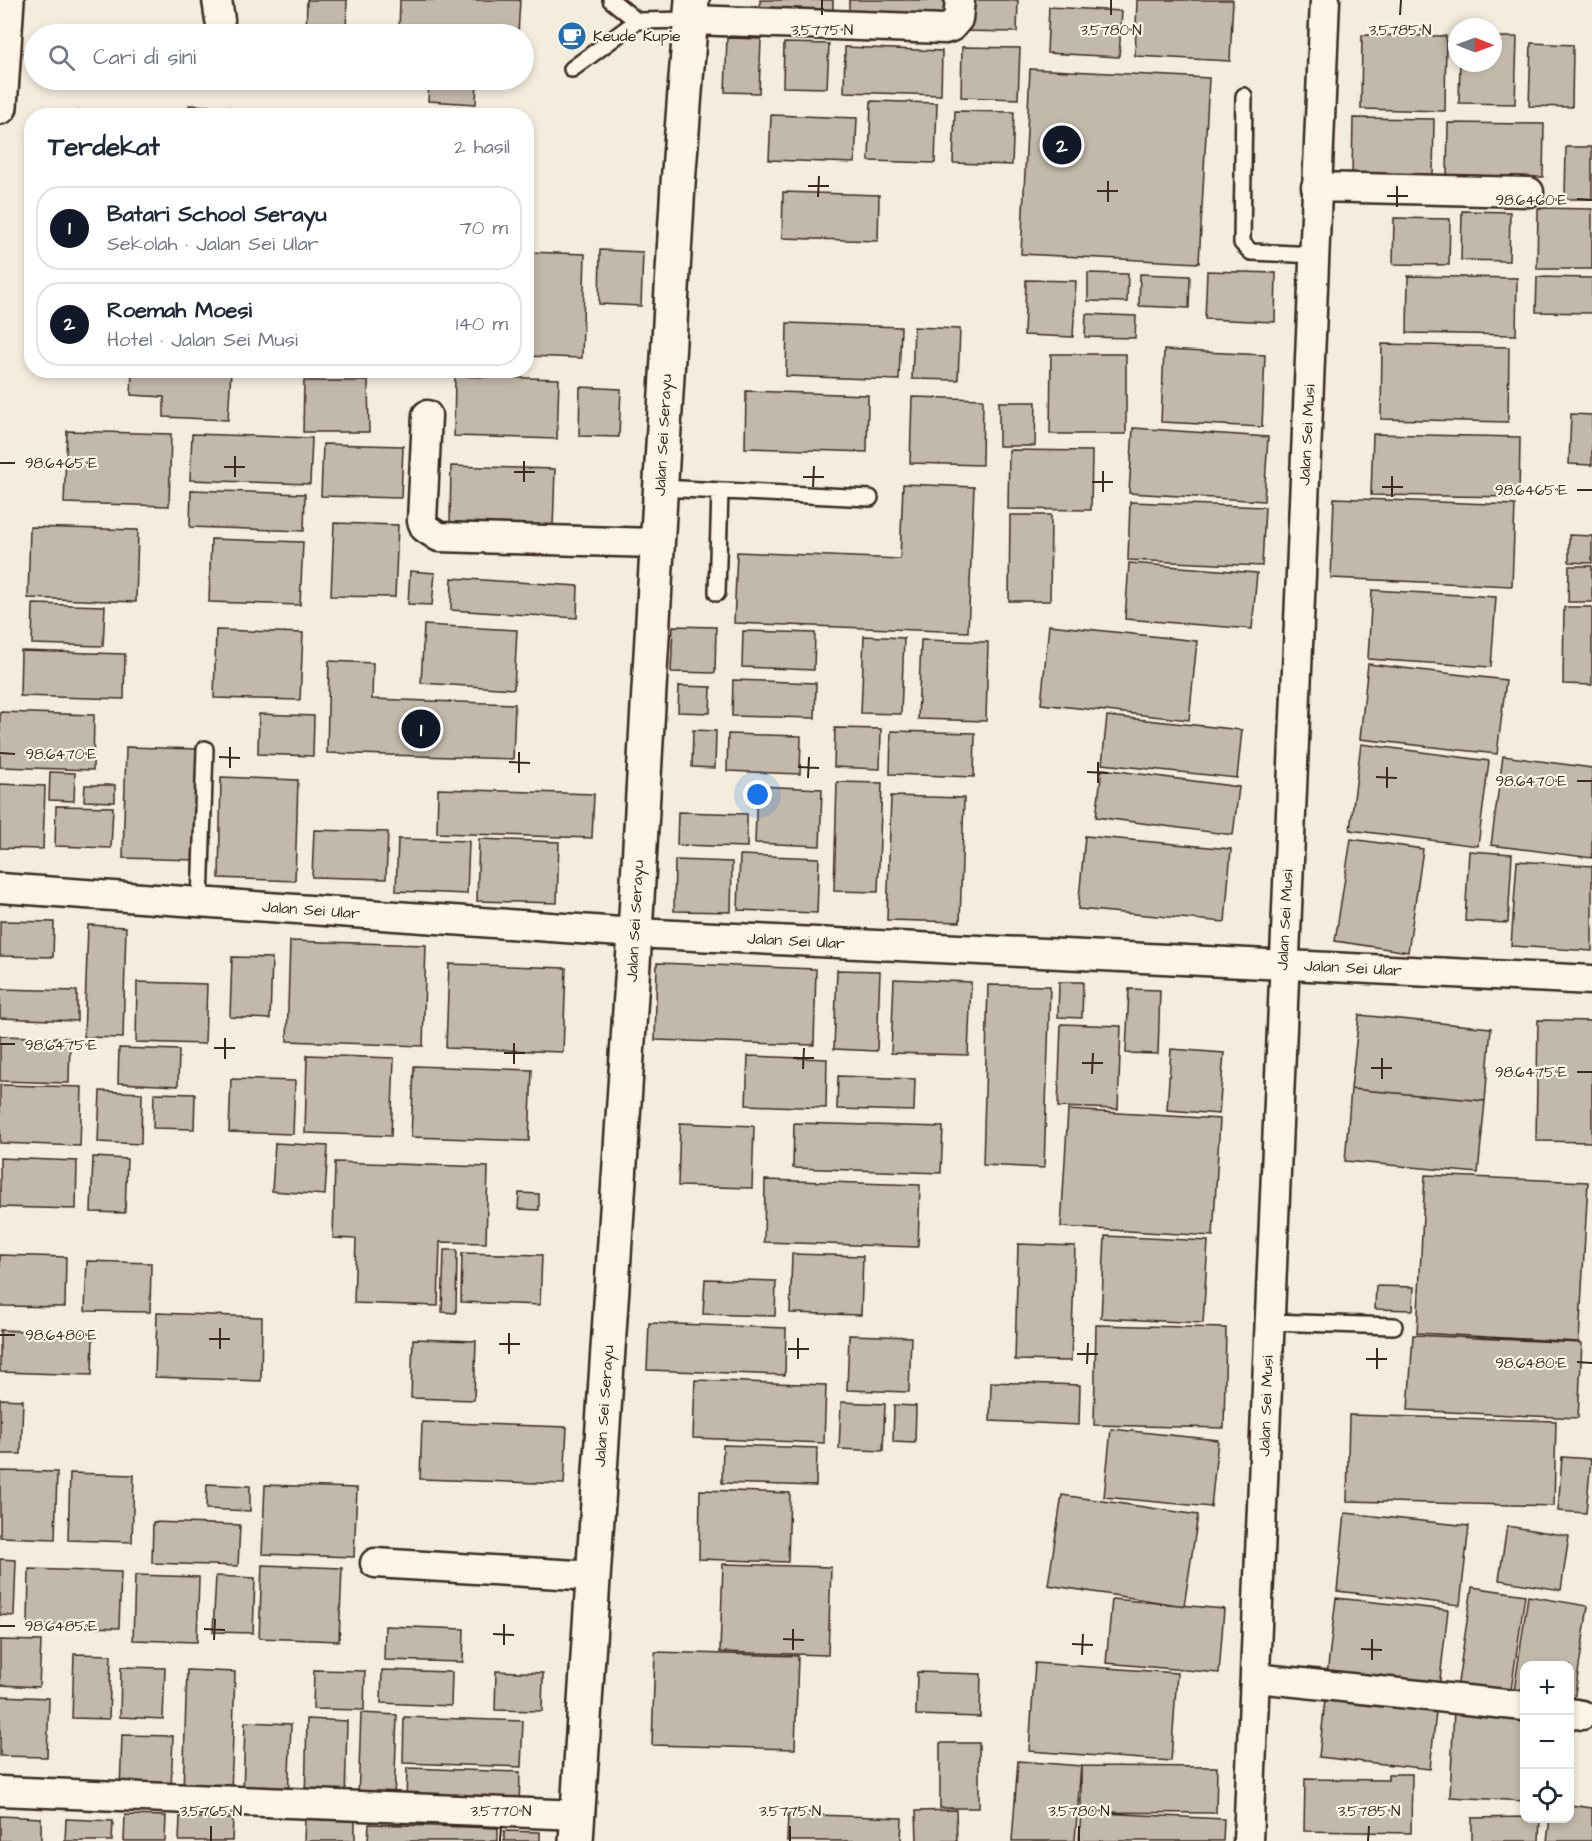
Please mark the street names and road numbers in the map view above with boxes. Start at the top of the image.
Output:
street label: Jalan Sei Serayu [649,373,678,497]
street label: Jalan Sei Musi [1293,383,1321,486]
street label: Jalan Sei Serayu [621,859,650,983]
street label: Jalan Sei Musi [1271,868,1299,971]
street label: Jalan Sei Ular [261,896,361,924]
street label: Jalan Sei Ular [747,927,846,955]
street label: Jalan Sei Ular [1304,954,1403,982]
street label: Jalan Sei Serayu [589,1344,620,1468]
street label: Jalan Sei Musi [1253,1354,1279,1457]

